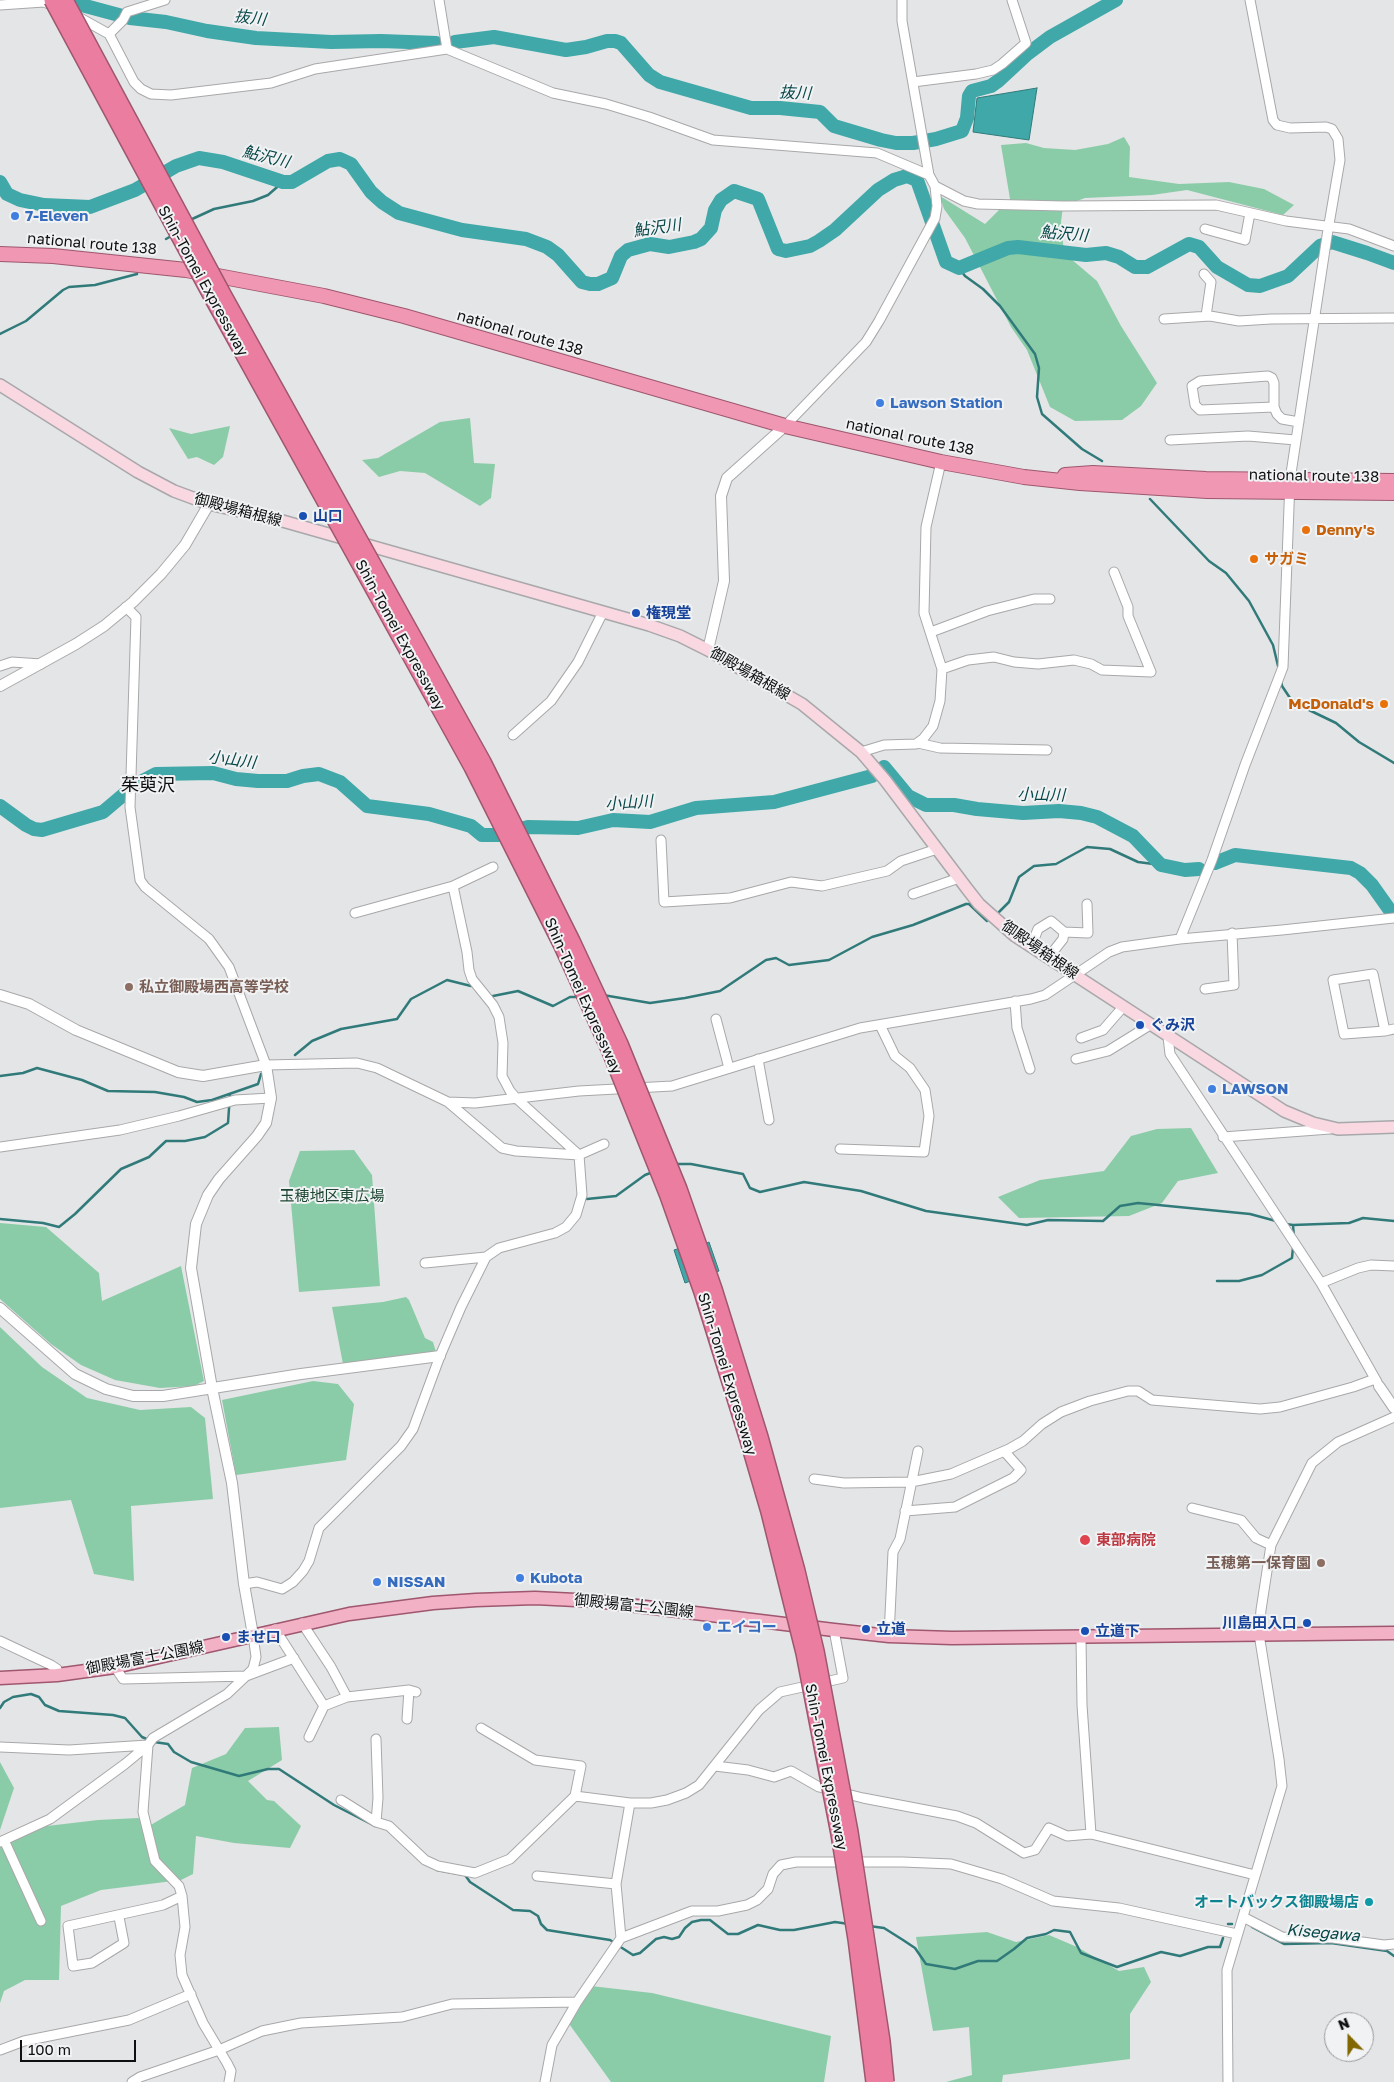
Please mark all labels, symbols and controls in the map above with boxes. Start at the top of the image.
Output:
water label: 抜川 [233,7,267,29]
water label: 抜川 [779,83,811,103]
water label: 鮎沢川 [240,142,292,172]
street label: Shin-Tomei Expressway [154,203,252,359]
place label: 7-Eleven [25,207,88,225]
marker: 7-Eleven [9,210,21,222]
water label: 鮎沢川 [632,215,682,241]
water label: 鮎沢川 [1039,222,1089,246]
street label: national route 138 [26,229,158,259]
street label: national route 138 [455,306,585,360]
place label: Lawson Station [890,394,1003,412]
marker: Lawson Station [874,397,886,409]
street label: national route 138 [844,415,976,459]
street label: national route 138 [1249,466,1379,486]
street label: 御殿場箱根線 [192,490,284,530]
place label: 山口 [313,507,343,525]
marker: 山口 [297,510,309,522]
place label: Denny's [1316,521,1375,539]
marker: Denny's [1300,524,1312,536]
place label: サガミ [1264,550,1309,568]
marker: サガミ [1248,553,1260,565]
street label: Shin-Tomei Expressway [351,557,449,713]
place label: 権現堂 [646,604,691,622]
marker: 権現堂 [630,607,642,619]
street label: 御殿場箱根線 [707,644,793,704]
place label: McDonald's [1288,695,1374,713]
marker: McDonald's [1378,698,1390,710]
water label: 小山川 [207,748,257,772]
district label: 茱萸沢 [121,774,175,796]
water label: 小山川 [1017,785,1065,805]
water label: 小山川 [604,792,654,814]
street label: Shin-Tomei Expressway [540,915,626,1077]
street label: 御殿場箱根線 [998,917,1082,983]
place label: 私立御殿場西高等学校 [139,978,289,996]
marker: 私立御殿場西高等学校 [123,981,135,993]
place label: ぐみ沢 [1150,1016,1195,1034]
marker: ぐみ沢 [1134,1019,1146,1031]
place label: LAWSON [1222,1080,1288,1098]
marker: LAWSON [1206,1083,1218,1095]
park label: 玉穂地区東広場 [280,1187,384,1205]
street label: Shin-Tomei Expressway [694,1290,760,1458]
place label: 東部病院 [1096,1531,1156,1549]
marker: 東部病院 [1078,1533,1092,1547]
place label: 玉穂第一保育園 [1206,1554,1311,1572]
marker: 玉穂第一保育園 [1315,1557,1327,1569]
place label: Kubota [530,1569,582,1587]
marker: Kubota [514,1572,526,1584]
place label: NISSAN [387,1573,445,1591]
marker: NISSAN [371,1576,383,1588]
street label: 御殿場富士公園線 [573,1591,695,1621]
place label: 川島田入口 [1222,1614,1297,1632]
marker: 川島田入口 [1301,1617,1313,1629]
place label: エイコー [717,1618,777,1636]
place label: 立道 [876,1620,906,1638]
marker: エイコー [701,1621,713,1633]
place label: 立道下 [1095,1622,1140,1640]
marker: 立道 [860,1623,872,1635]
marker: 立道下 [1079,1625,1091,1637]
place label: ませ口 [236,1628,281,1646]
marker: ませ口 [220,1631,232,1643]
street label: 御殿場富士公園線 [84,1638,206,1678]
street label: Shin-Tomei Expressway [801,1682,851,1852]
place label: オートバックス御殿場店 [1194,1893,1359,1911]
marker: オートバックス御殿場店 [1363,1896,1375,1908]
water label: Kisegawa [1286,1920,1360,1946]
north arrow [1324,2012,1374,2062]
text: N [1335,2014,1352,2033]
scale bar [22,2030,139,2062]
text: 100 m [28,2040,71,2058]

